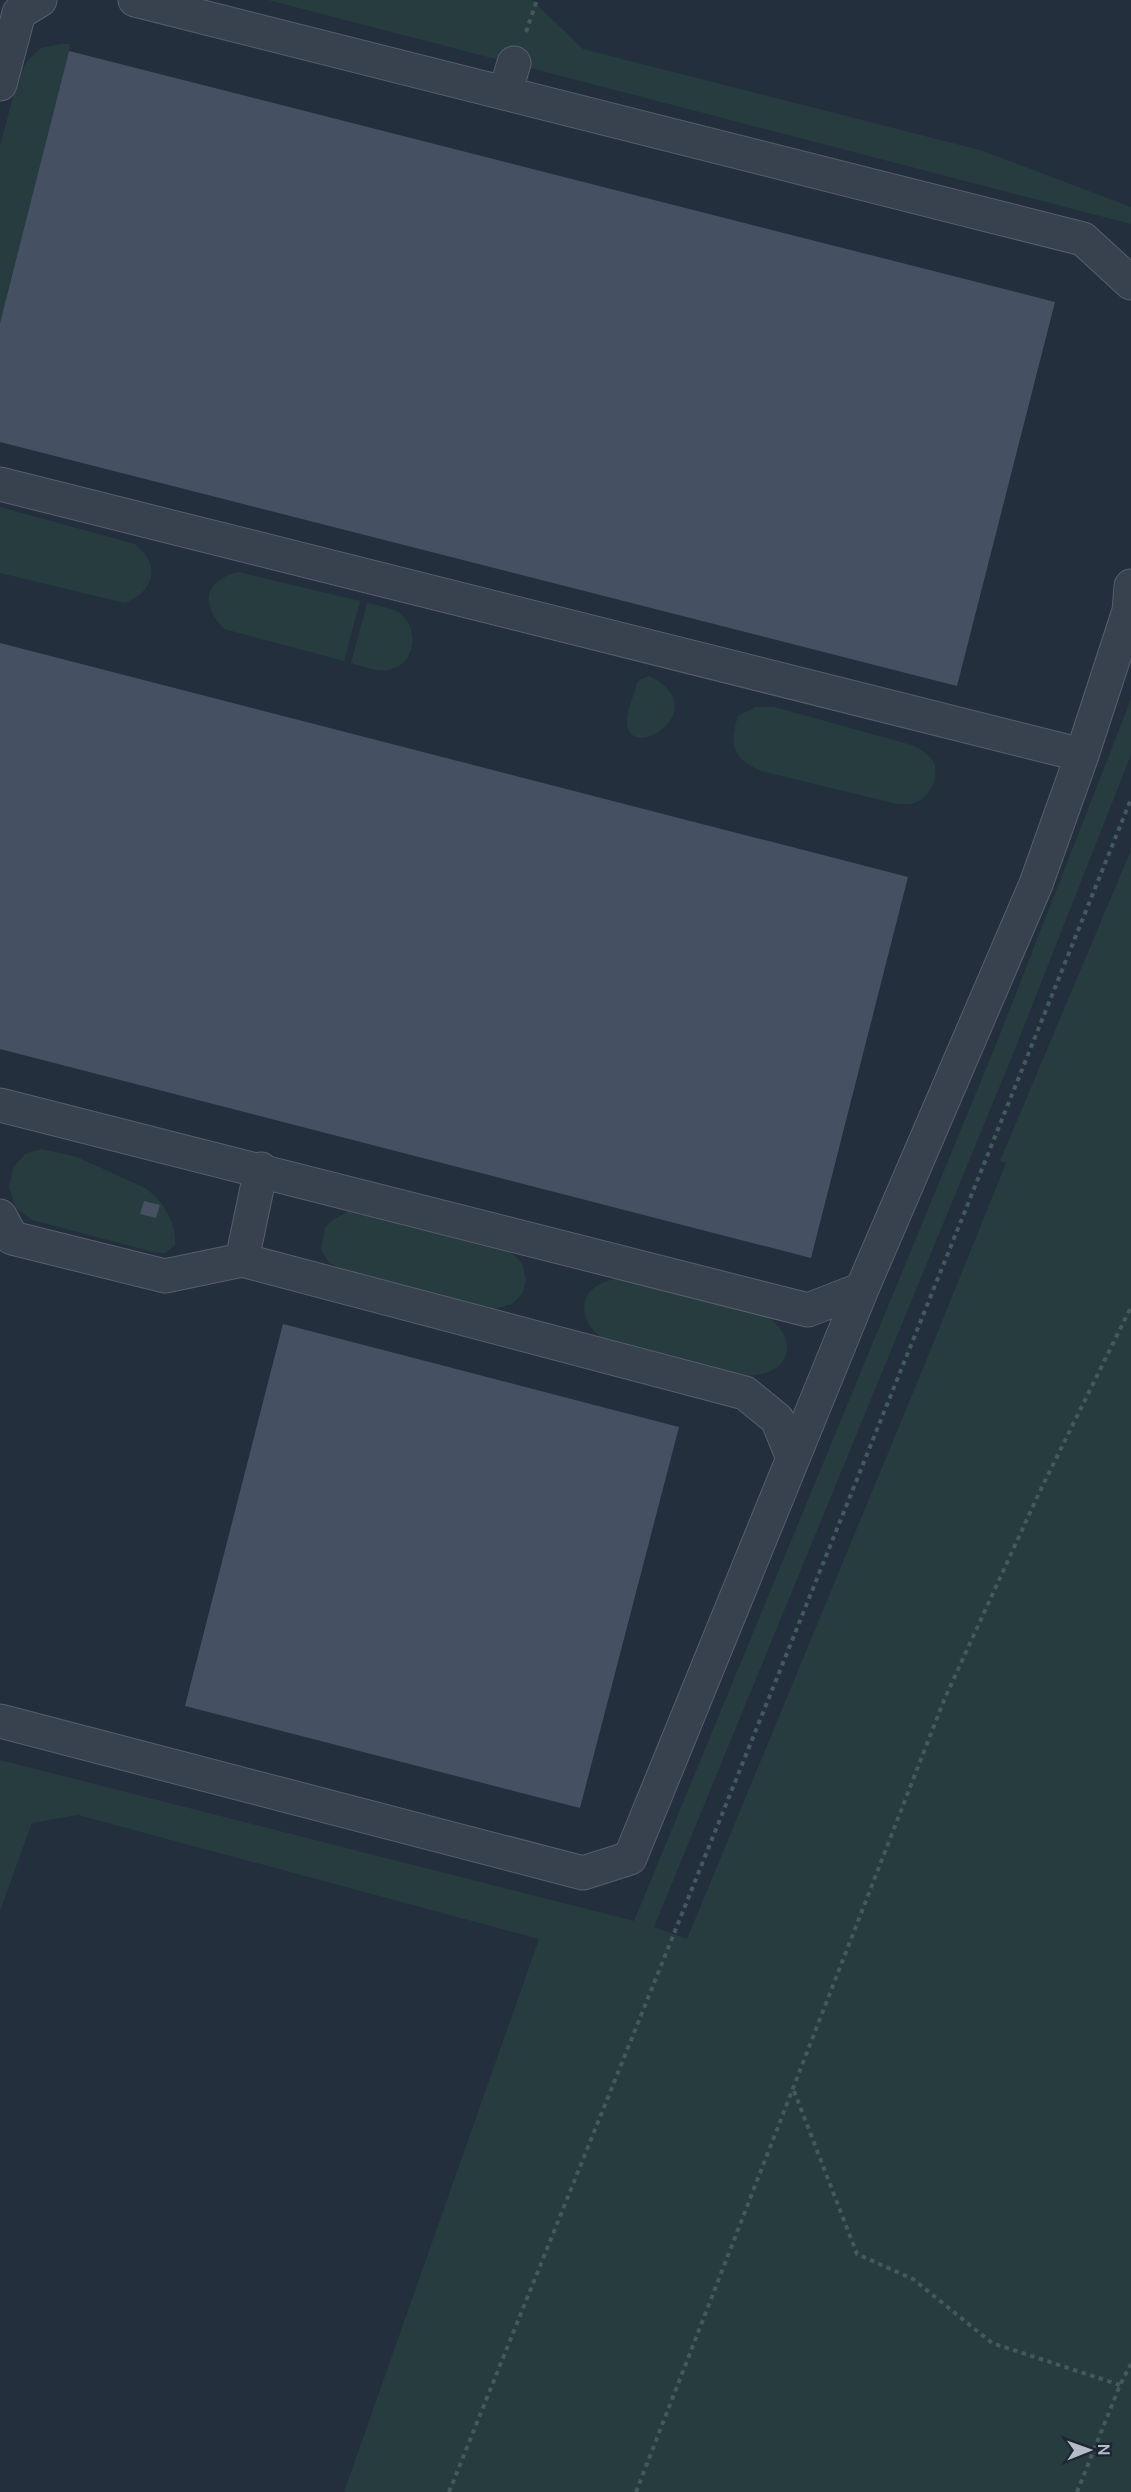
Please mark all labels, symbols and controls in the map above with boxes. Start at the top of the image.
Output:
north arrow [1059,2420,1119,2480]
text: N [1093,2444,1115,2456]

